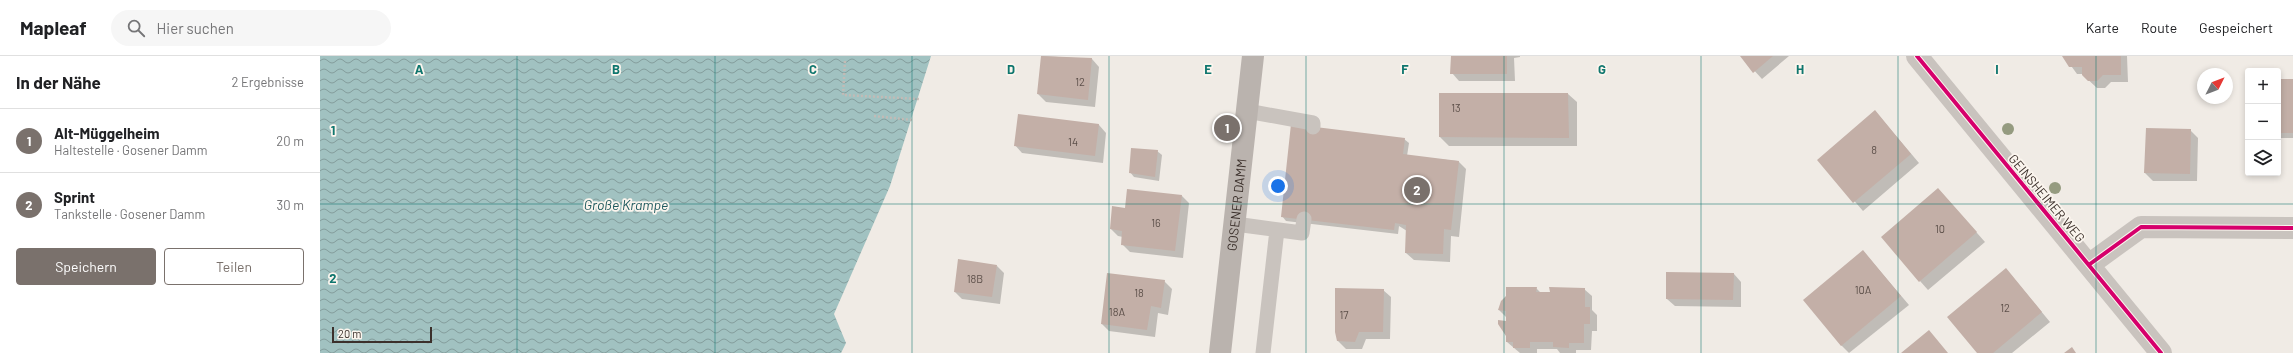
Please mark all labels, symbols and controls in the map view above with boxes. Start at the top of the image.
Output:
search box [111,10,391,46]
text: Mapleaf [20,16,87,39]
icon: search [125,17,147,39]
text: Hier suchen [157,19,234,37]
text: Karte [2086,19,2119,36]
text: Route [2141,19,2177,36]
text: Gespeichert [2199,19,2273,36]
text: A [415,61,424,77]
text: B [612,61,620,77]
text: C [809,61,817,77]
text: D [1007,61,1015,77]
text: E [1204,61,1212,77]
text: F [1401,61,1409,77]
text: G [1598,61,1606,77]
text: H [1796,61,1804,77]
text: I [1995,61,1999,77]
north arrow [2197,68,2233,104]
map controls [2245,68,2281,176]
button: + [2245,68,2281,104]
text: In der Nähe [16,72,101,92]
text: 2 Ergebnisse [231,74,304,90]
house number: 12 [1075,75,1085,88]
house number: 13 [1451,101,1461,114]
button: − [2245,104,2281,140]
pin: 1 [1214,113,1240,143]
text: 1 [331,122,335,138]
text: Alt-Müggelheim [54,124,160,142]
text: 1 [27,133,31,149]
text: 20 m [276,133,304,149]
house number: 14 [1068,135,1078,148]
button: layers [2245,140,2281,176]
text: Haltestelle · Gosener Damm [54,142,208,158]
house number: 8 [1871,143,1877,156]
street label: GEINSHEIMER WEG [2005,151,2089,245]
street label: GOSENER DAMM [1223,158,1250,252]
pin: 2 [1404,175,1430,205]
your location [1268,176,1288,196]
text: Sprint [54,188,95,206]
water label: Große Krampe [584,196,668,213]
text: 2 [25,197,33,213]
text: 30 m [277,197,304,213]
text: Tankstelle · Gosener Damm [54,206,205,222]
house number: 16 [1151,216,1161,229]
house number: 10 [1935,222,1945,235]
button: Speichern [16,248,156,285]
button: Teilen [164,248,304,285]
text: 2 [329,270,337,286]
house number: 18B [967,272,983,285]
house number: 10A [1855,283,1872,296]
house number: 18 [1134,286,1144,299]
house number: 12 [2000,301,2010,314]
house number: 18A [1109,305,1125,318]
house number: 17 [1339,308,1349,321]
scale bar [332,325,432,344]
text: 20 m [338,327,361,340]

